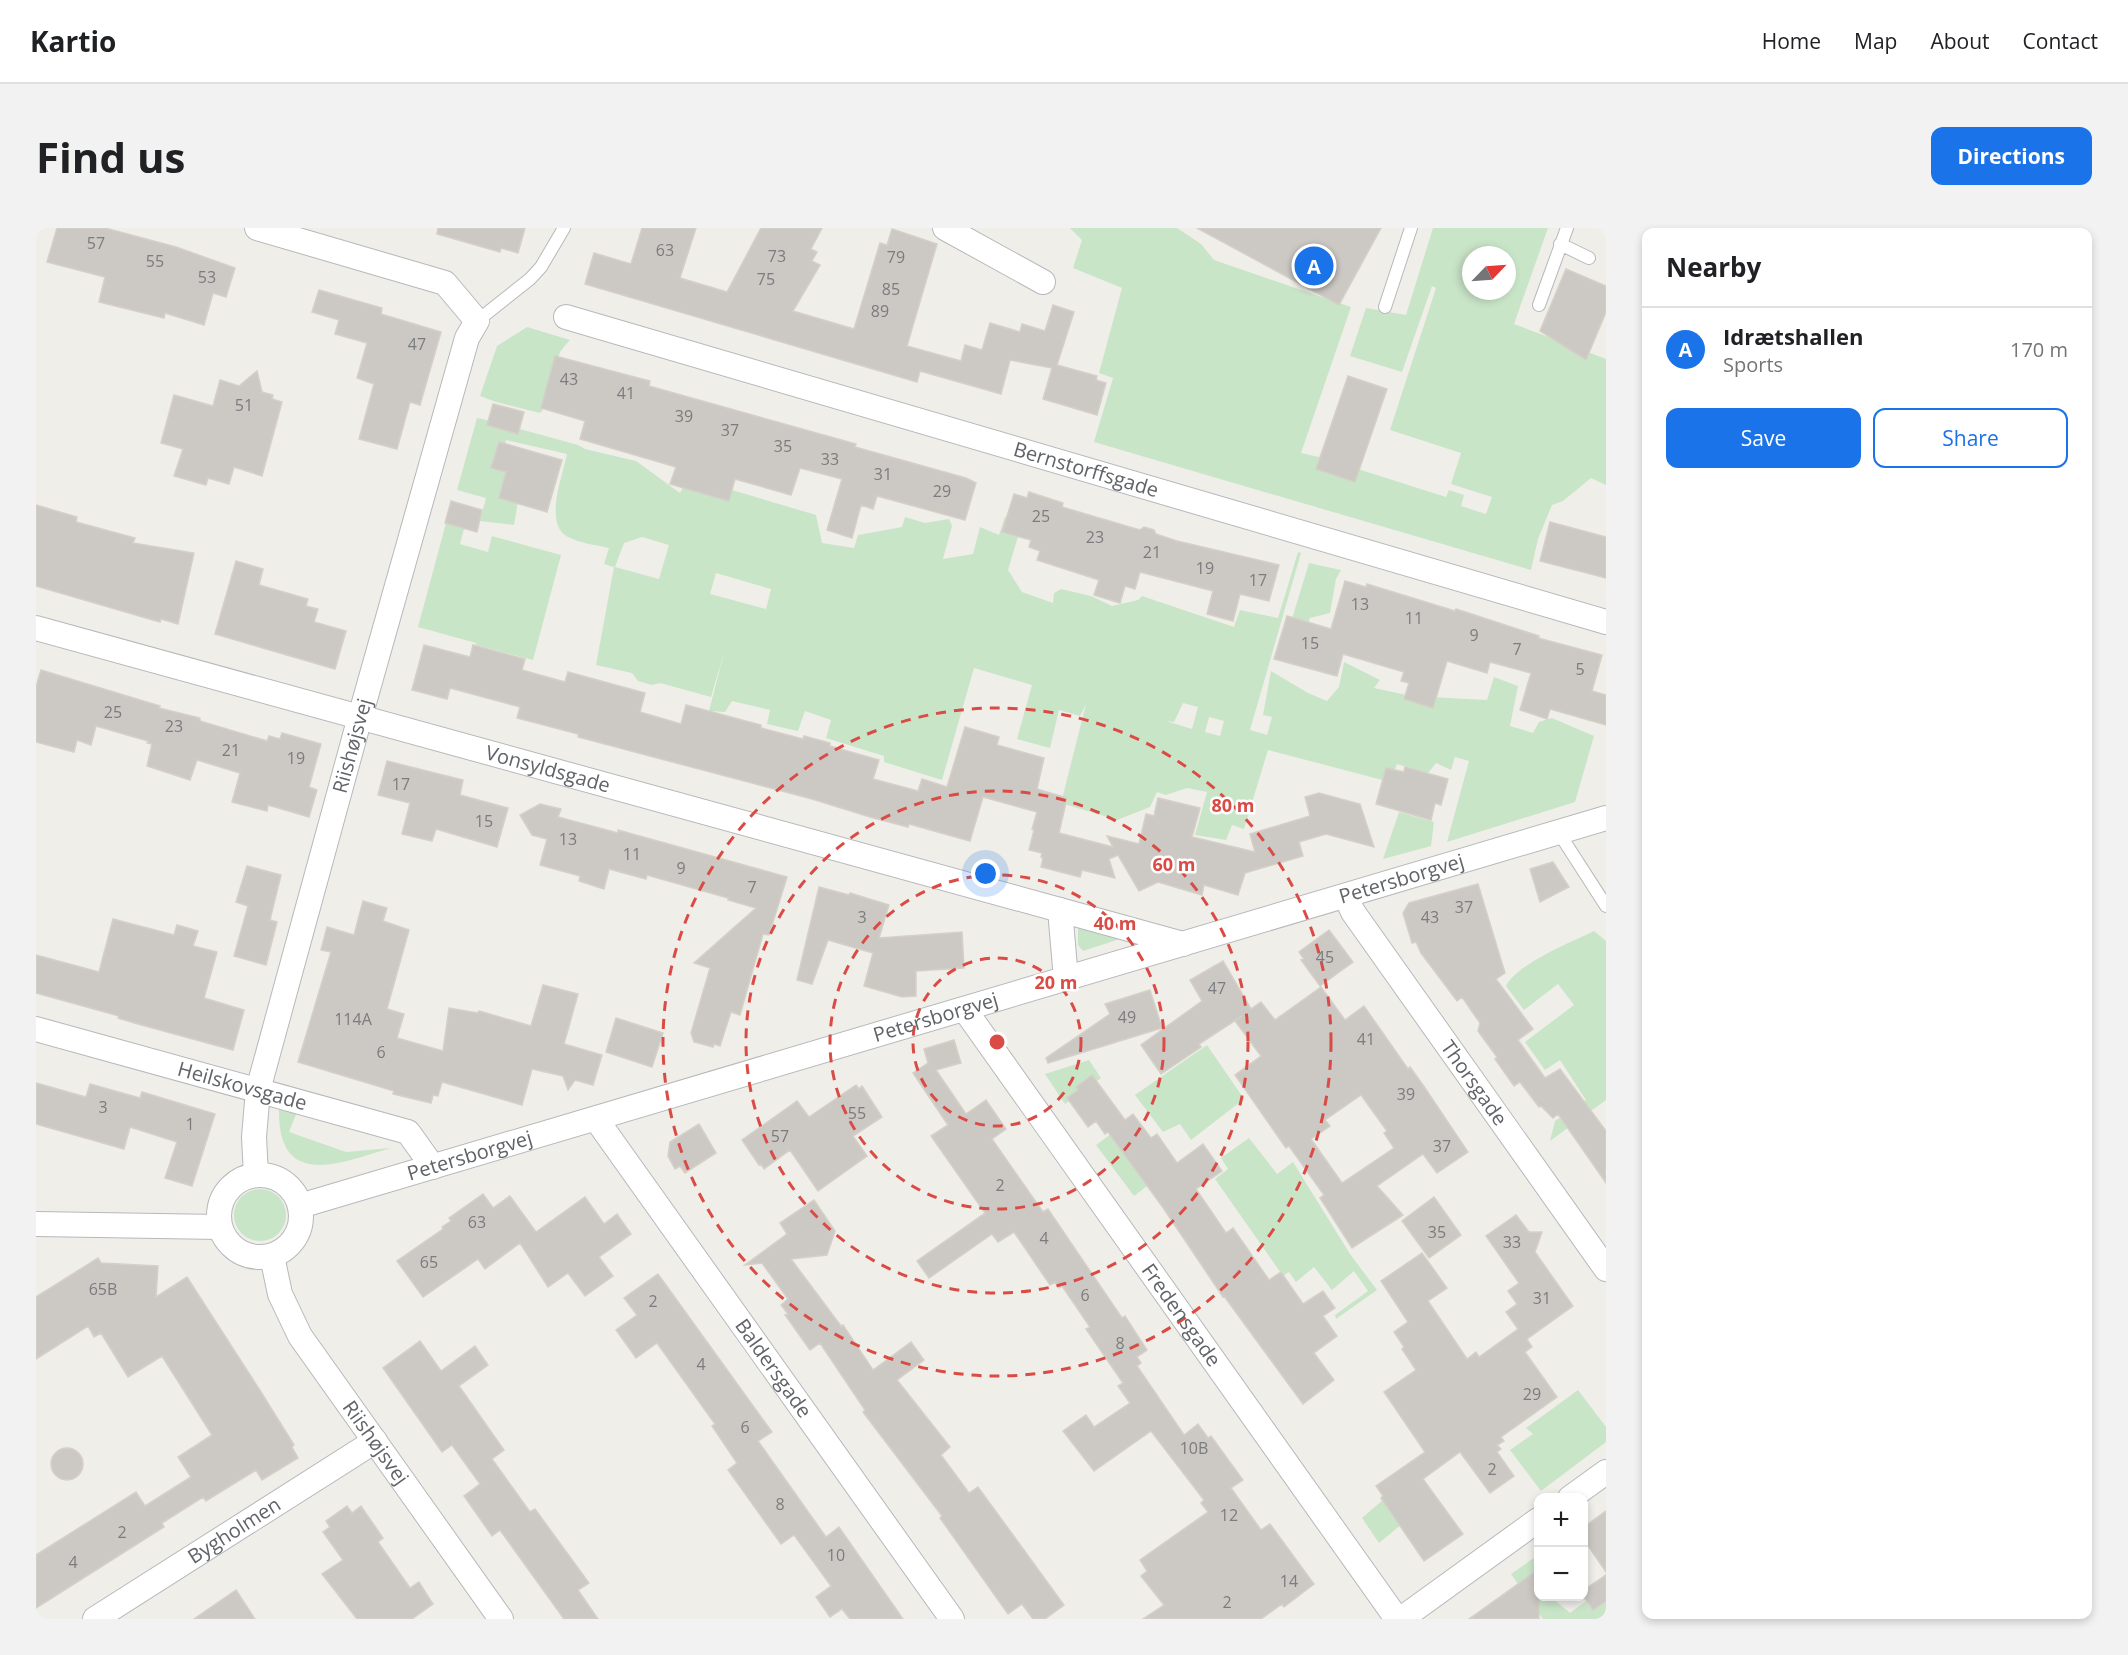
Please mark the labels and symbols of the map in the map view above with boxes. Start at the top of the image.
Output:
house number: 57 [87,232,105,254]
house number: 63 [656,239,674,261]
pin: A [1294,243,1334,288]
house number: 73 [768,245,786,267]
house number: 79 [887,246,905,268]
north arrow [1462,246,1516,300]
house number: 55 [146,250,164,272]
house number: 53 [198,266,216,288]
house number: 75 [757,268,775,290]
house number: 85 [882,278,900,300]
house number: 89 [871,300,889,322]
house number: 47 [408,333,426,355]
house number: 43 [560,368,578,390]
house number: 41 [617,382,635,404]
house number: 51 [235,394,253,416]
house number: 39 [675,405,693,427]
house number: 37 [721,419,739,441]
house number: 35 [774,435,792,457]
street label: Bernstorffsgade [1010,435,1162,503]
house number: 33 [821,448,839,470]
house number: 31 [874,463,892,485]
house number: 29 [933,480,951,502]
house number: 25 [1032,505,1050,527]
house number: 23 [1086,526,1104,548]
house number: 21 [1143,541,1161,563]
house number: 19 [1196,557,1214,579]
house number: 17 [1249,569,1267,591]
house number: 13 [1351,593,1369,615]
house number: 11 [1405,607,1423,629]
house number: 9 [1469,624,1479,646]
house number: 15 [1301,632,1319,654]
house number: 7 [1512,638,1522,660]
house number: 5 [1575,658,1585,680]
street label: Riishøjsvej [326,695,378,796]
house number: 25 [104,701,122,723]
house number: 23 [165,715,183,737]
street label: Vonsyldsgade [483,738,613,799]
house number: 21 [222,739,240,761]
house number: 19 [287,747,305,769]
house number: 17 [392,773,410,795]
text: 80 m [1212,793,1254,817]
house number: 15 [475,810,493,832]
house number: 13 [559,828,577,850]
house number: 11 [623,843,641,865]
street label: Petersborgvej [1336,847,1467,910]
text: 60 m [1153,852,1195,876]
house number: 9 [676,857,686,879]
your location [971,859,1000,888]
house number: 7 [747,876,757,898]
house number: 37 [1455,896,1473,918]
house number: 3 [857,906,867,928]
house number: 43 [1421,906,1439,928]
text: 40 m [1094,911,1136,935]
house number: 45 [1316,946,1334,968]
text: 20 m [1035,970,1077,994]
house number: 47 [1208,977,1226,999]
street label: Petersborgvej [870,985,1001,1048]
house number: 49 [1118,1006,1136,1028]
house number: 114A [334,1008,373,1030]
house number: 41 [1357,1028,1375,1050]
centre of rings [987,1032,1007,1052]
street label: Thorsgade [1435,1035,1514,1131]
house number: 6 [376,1041,386,1063]
street label: Heilskovsgade [175,1055,310,1116]
house number: 39 [1397,1083,1415,1105]
house number: 3 [98,1096,108,1118]
house number: 55 [848,1102,866,1124]
house number: 1 [185,1113,195,1135]
street label: Petersborgvej [404,1124,535,1186]
house number: 57 [771,1125,789,1147]
house number: 37 [1433,1135,1451,1157]
house number: 2 [995,1174,1005,1196]
house number: 63 [468,1211,486,1233]
house number: 35 [1428,1221,1446,1243]
house number: 4 [1039,1227,1049,1249]
house number: 33 [1503,1231,1521,1253]
house number: 65 [420,1251,438,1273]
street label: Fredensgade [1136,1258,1228,1372]
house number: 65B [89,1278,117,1300]
house number: 6 [1080,1284,1090,1306]
house number: 31 [1533,1287,1551,1309]
house number: 2 [648,1290,658,1312]
street label: Baldersgade [729,1313,818,1423]
house number: 8 [1115,1332,1125,1354]
house number: 4 [696,1353,706,1375]
house number: 29 [1523,1383,1541,1405]
street label: Riishøjsvej [337,1395,415,1490]
house number: 6 [740,1416,750,1438]
house number: 10B [1180,1437,1208,1459]
house number: 2 [1487,1458,1497,1480]
street label: Bygholmen [182,1490,286,1570]
house number: 8 [775,1493,785,1515]
house number: 12 [1220,1504,1238,1526]
house number: 2 [117,1521,127,1543]
house number: 10 [827,1544,845,1566]
house number: 4 [68,1551,78,1573]
house number: 14 [1280,1570,1298,1592]
house number: 2 [1222,1591,1232,1613]

